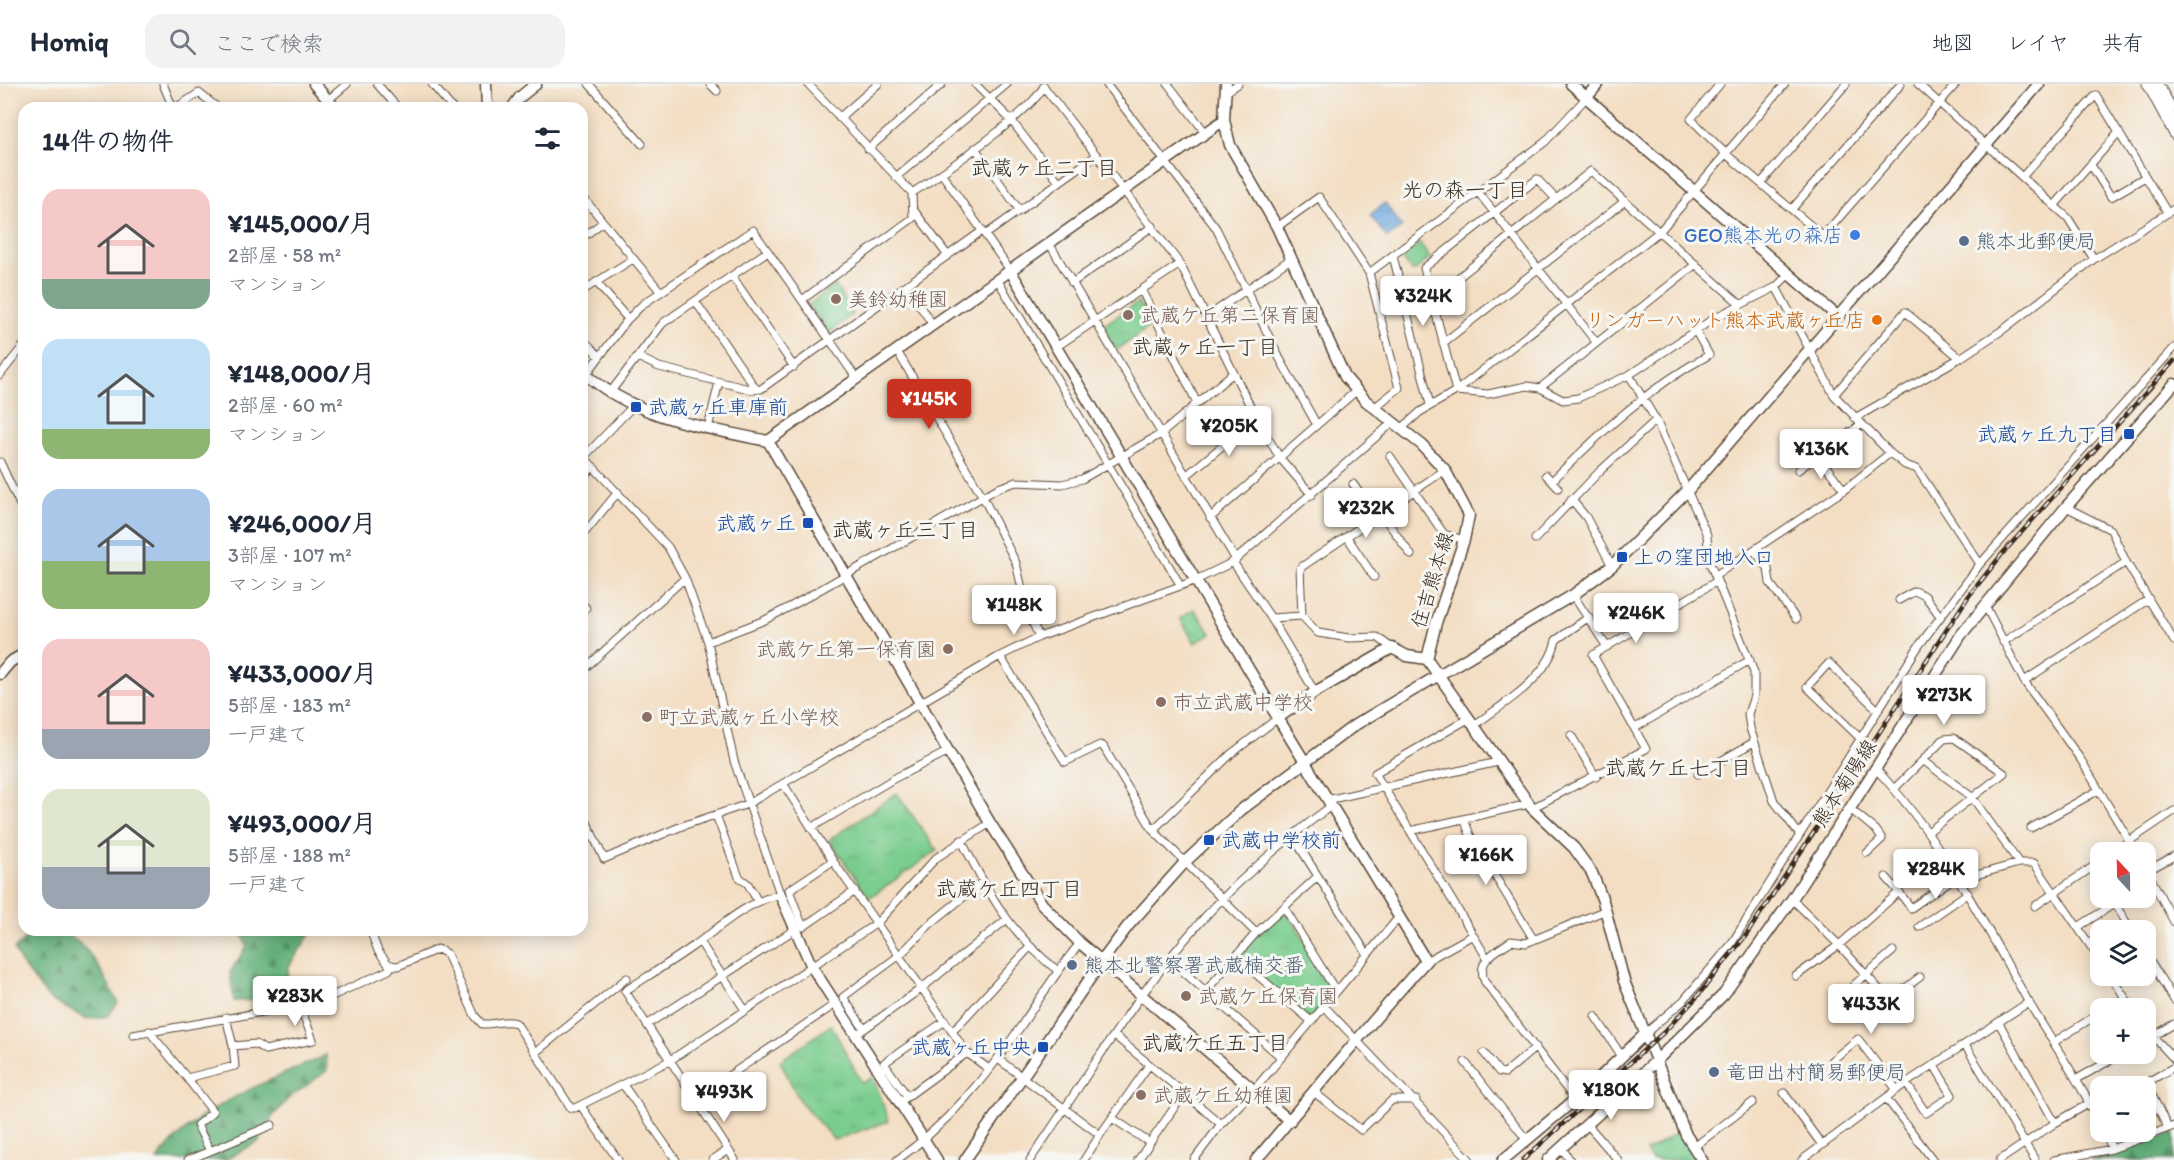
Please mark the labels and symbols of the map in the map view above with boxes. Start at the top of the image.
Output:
district label: 武蔵ヶ丘二丁目 [971,155,1118,180]
district label: 光の森一丁目 [1402,177,1528,202]
place label: GEO熊本光の森店 [1684,223,1843,247]
marker: GEO熊本光の森店 [1848,228,1862,242]
place label: 熊本北郵便局 [1976,229,2096,253]
marker: 熊本北郵便局 [1957,234,1971,248]
pin: ¥324K [1381,276,1465,327]
place label: 美鈴幼稚園 [848,287,948,311]
marker: 美鈴幼稚園 [829,292,843,306]
place label: 武蔵ケ丘第二保育園 [1140,303,1320,327]
marker: 武蔵ケ丘第二保育園 [1121,308,1135,322]
place label: リンガーハット熊本武蔵ヶ丘店 [1585,308,1865,332]
marker: リンガーハット熊本武蔵ヶ丘店 [1870,313,1884,327]
district label: 武蔵ヶ丘一丁目 [1132,334,1279,359]
pin: ¥145K [887,379,971,430]
place label: 武蔵ヶ丘車庫前 [648,395,788,419]
marker: 武蔵ヶ丘車庫前 [629,400,643,414]
pin: ¥205K [1187,406,1271,457]
place label: 武蔵ヶ丘九丁目 [1977,422,2117,446]
marker: 武蔵ヶ丘九丁目 [2122,427,2136,441]
pin: ¥136K [1779,429,1863,480]
pin: ¥232K [1324,488,1408,539]
place label: 武蔵ヶ丘 [716,511,796,535]
marker: 武蔵ヶ丘 [801,516,815,530]
district label: 武蔵ヶ丘三丁目 [832,517,979,542]
street label: 住吉熊本線 [1406,529,1458,631]
place label: 上の窪団地入口 [1634,545,1774,569]
marker: 上の窪団地入口 [1615,550,1629,564]
pin: ¥148K [972,585,1056,636]
pin: ¥246K [1594,593,1678,644]
place label: 武蔵ケ丘第一保育園 [756,637,936,661]
marker: 武蔵ケ丘第一保育園 [941,642,955,656]
pin: ¥273K [1902,675,1986,726]
place label: 市立武蔵中学校 [1173,690,1313,714]
marker: 市立武蔵中学校 [1154,695,1168,709]
place label: 町立武蔵ヶ丘小学校 [659,705,839,729]
marker: 町立武蔵ヶ丘小学校 [640,710,654,724]
street label: 熊本菊陽線 [1807,735,1881,831]
district label: 武蔵ケ丘七丁目 [1605,755,1752,780]
place label: 武蔵中学校前 [1221,828,1341,852]
marker: 武蔵中学校前 [1202,833,1216,847]
pin: ¥166K [1444,835,1528,886]
north arrow [2090,842,2156,908]
pin: ¥284K [1894,849,1978,900]
district label: 武蔵ケ丘四丁目 [936,876,1083,901]
place label: 熊本北警察署武蔵楠交番 [1084,953,1304,977]
marker: 熊本北警察署武蔵楠交番 [1065,958,1079,972]
pin: ¥283K [253,976,337,1027]
place label: 武蔵ケ丘保育園 [1198,984,1338,1008]
pin: ¥433K [1829,984,1913,1035]
marker: 武蔵ケ丘保育園 [1179,989,1193,1003]
district label: 武蔵ケ丘五丁目 [1142,1030,1289,1055]
place label: 武蔵ヶ丘中央 [911,1035,1031,1059]
marker: 武蔵ヶ丘中央 [1036,1040,1050,1054]
place label: 竜田出村簡易郵便局 [1726,1060,1906,1084]
marker: 竜田出村簡易郵便局 [1707,1065,1721,1079]
pin: ¥180K [1569,1070,1653,1121]
pin: ¥493K [682,1072,766,1123]
place label: 武蔵ケ丘幼稚園 [1153,1083,1293,1107]
marker: 武蔵ケ丘幼稚園 [1134,1088,1148,1102]

